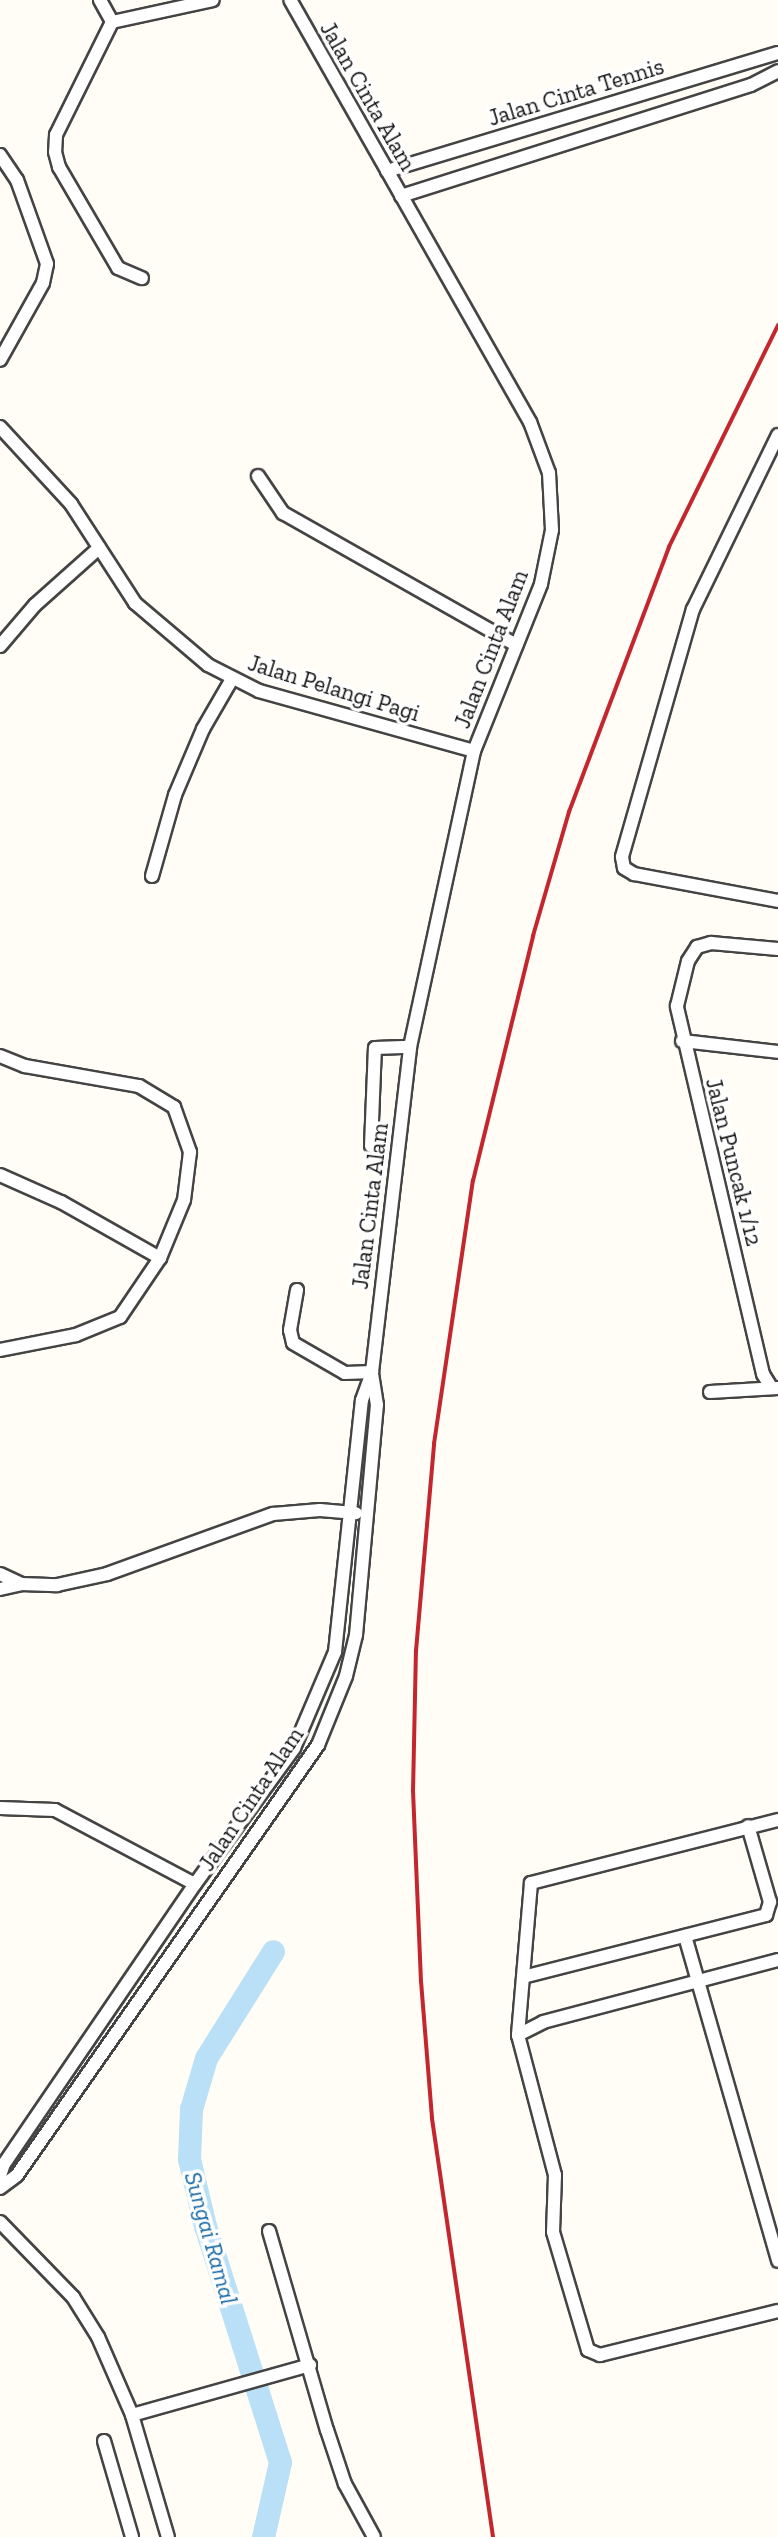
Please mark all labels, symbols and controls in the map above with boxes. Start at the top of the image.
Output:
street label: Jalan Cinta Alam [314,16,422,176]
street label: Jalan Cinta Tennis [485,52,667,132]
street label: Jalan Cinta Alam [448,566,534,732]
street label: Jalan Pelangi Pagi [245,649,423,727]
street label: Jalan Puncak 1/12 [700,1075,768,1249]
street label: Jalan Cinta Alam [346,1121,394,1291]
street label: Jalan Cinta Alam [193,1722,309,1876]
water label: Sungai Ramal [178,2168,244,2308]

